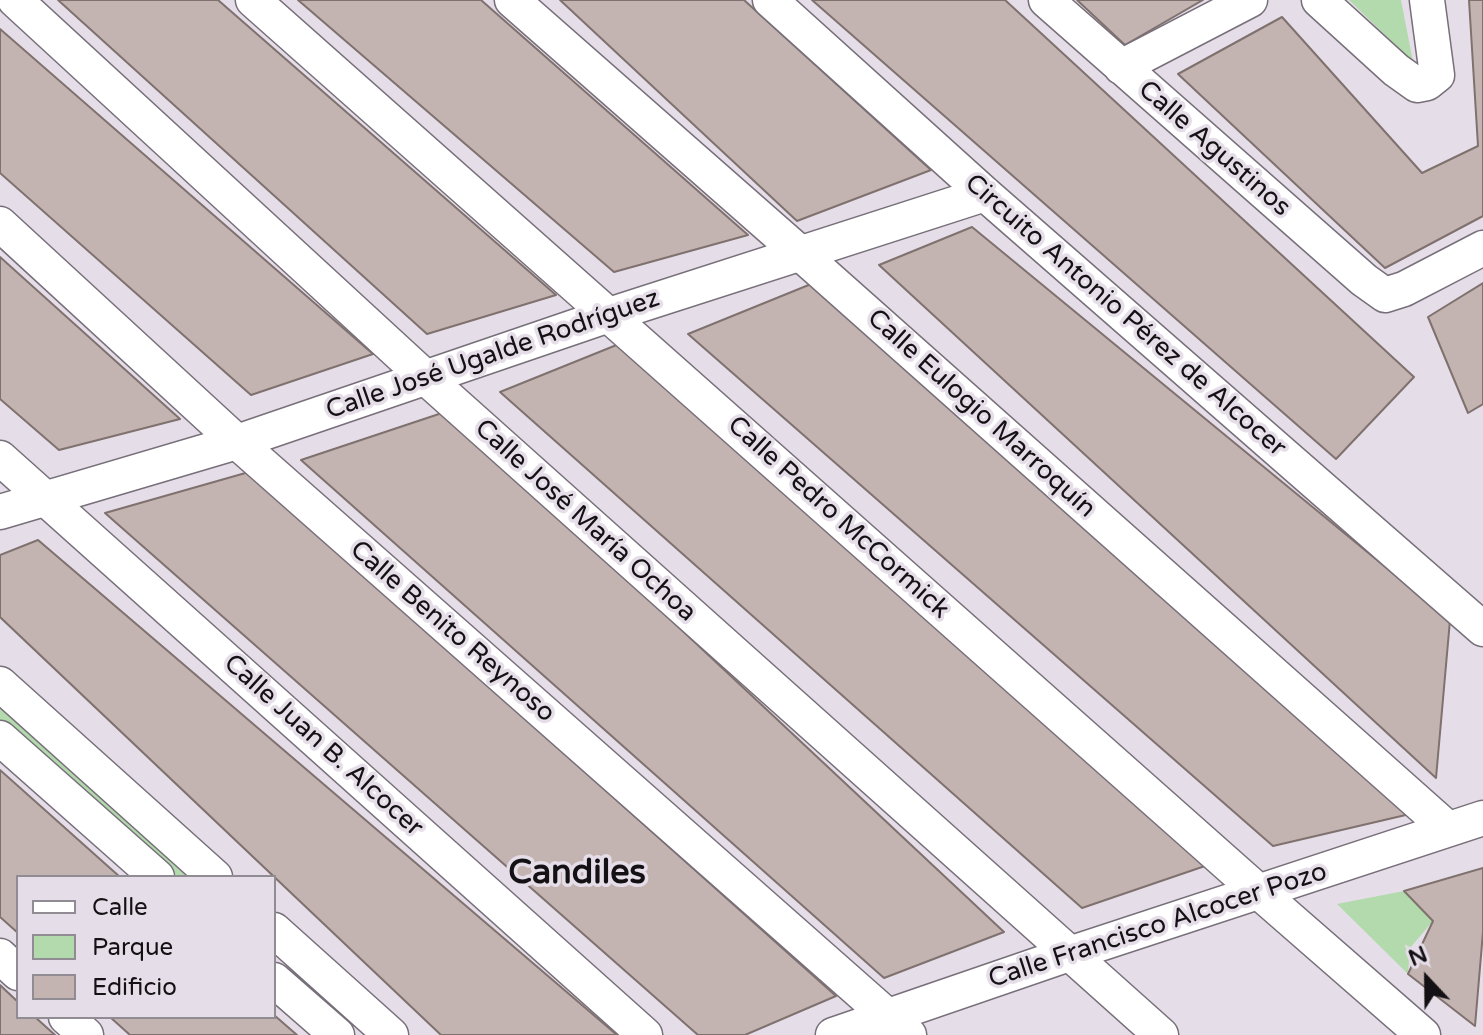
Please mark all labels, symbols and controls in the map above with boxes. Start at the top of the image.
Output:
street label: Calle Agustinos [1132,74,1296,224]
street label: Circuito Antonio Pérez de Alcocer [958,168,1292,464]
street label: Calle José Ugalde Rodríguez [322,283,664,427]
street label: Calle Eulogio Marroquín [860,303,1102,525]
street label: Calle Pedro McCormick [721,410,955,626]
street label: Calle José María Ochoa [468,413,702,629]
street label: Calle Benito Reynoso [343,535,561,729]
street label: Calle Juan B. Alcocer [217,648,429,844]
district label: Candiles [508,854,646,894]
street label: Calle Francisco Alcocer Pozo [985,856,1331,996]
legend [16,875,276,1019]
text: Calle [92,893,148,922]
text: Parque [92,933,173,962]
north arrow [1387,939,1467,1019]
text: N [1405,941,1431,972]
text: Edificio [92,973,177,1002]

